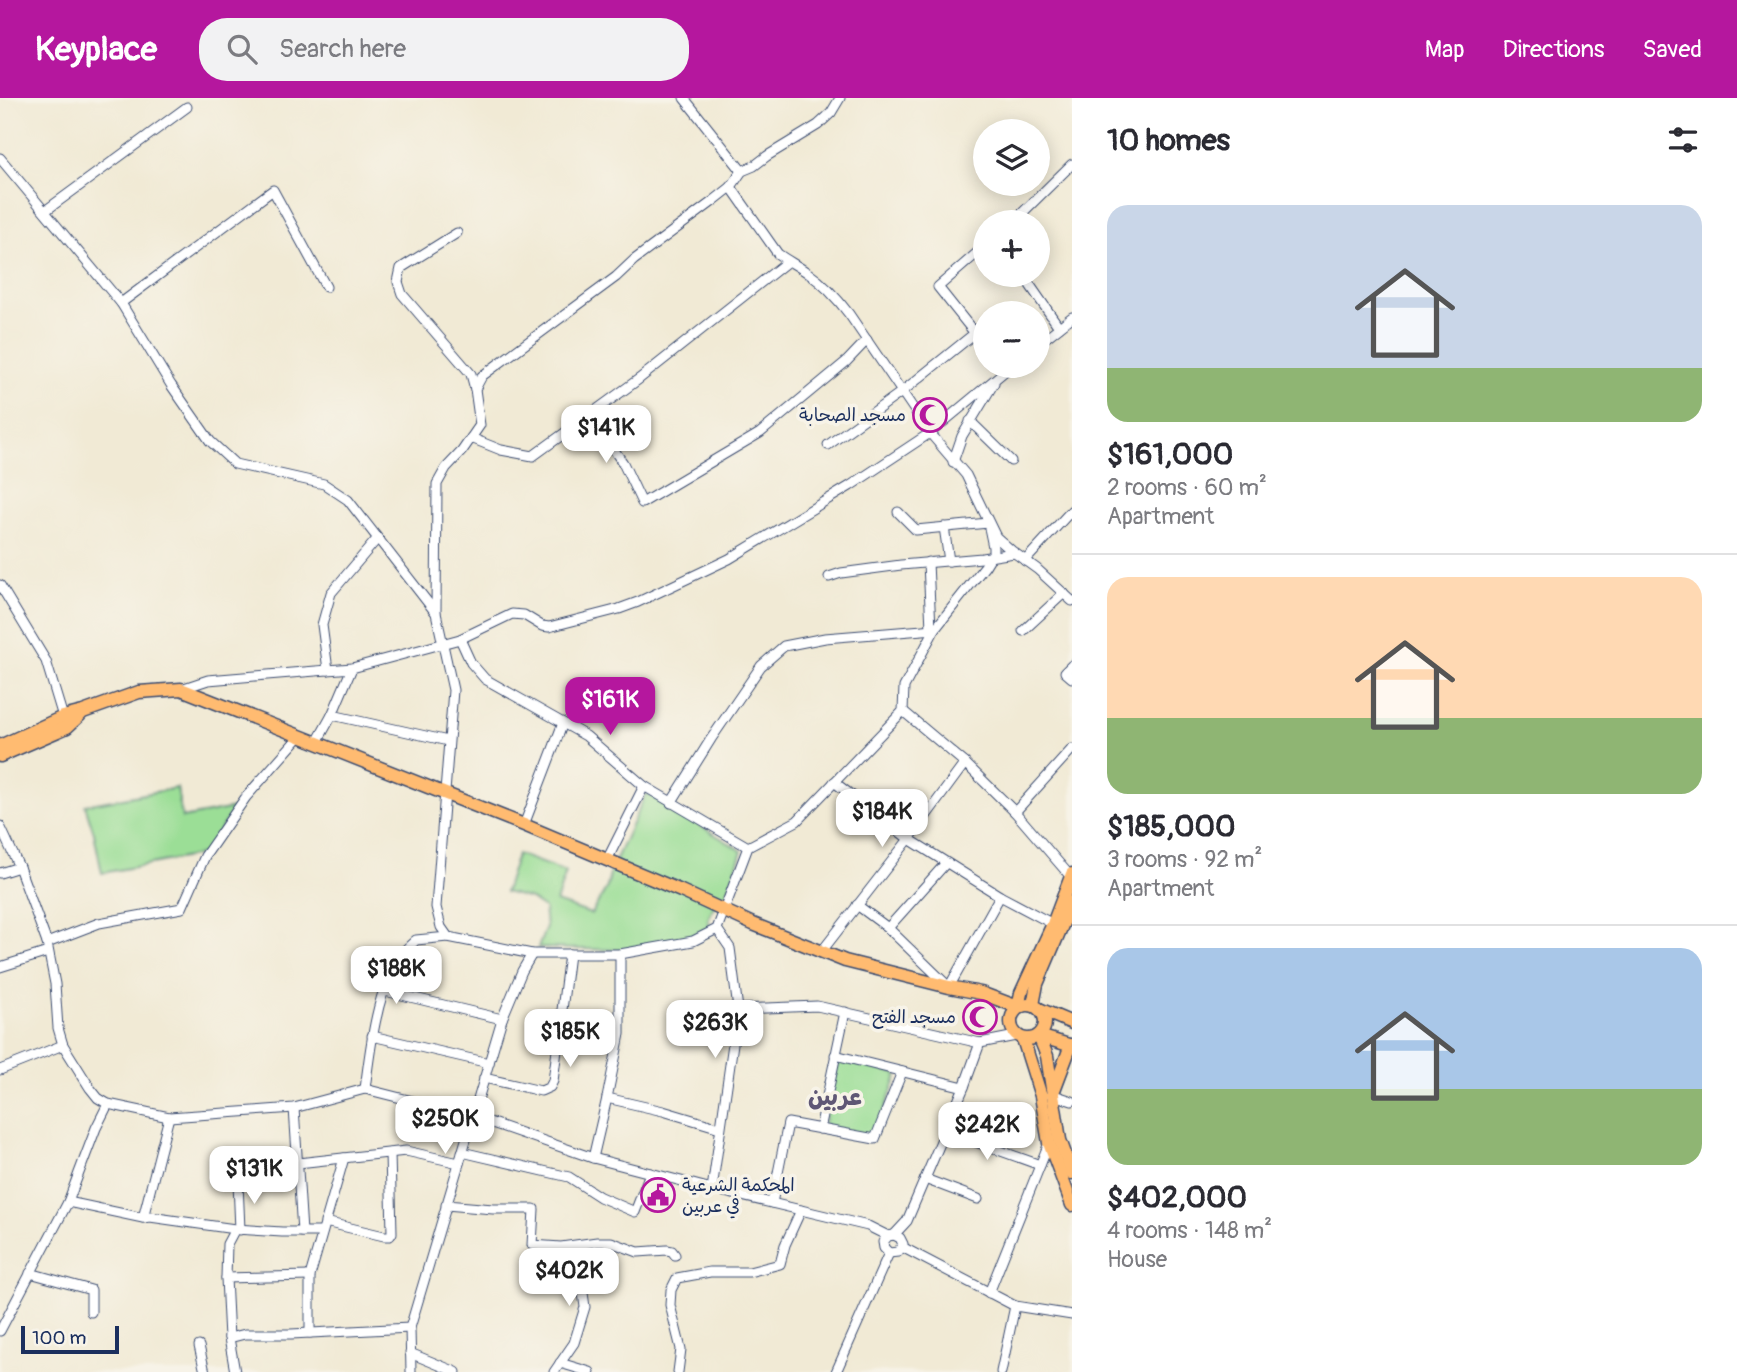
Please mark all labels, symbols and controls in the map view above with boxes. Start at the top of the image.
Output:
search box [199,18,689,81]
text: Keyplace [35,29,157,70]
icon: search [223,30,261,68]
text: Search here [279,33,406,65]
text: Map [1425,35,1465,64]
text: Directions [1503,35,1604,64]
text: Saved [1642,35,1702,64]
map controls [973,119,1050,378]
button: layers [973,119,1050,196]
icon: filters [1664,121,1702,159]
text: 10 homes [1107,122,1230,159]
button: + [973,210,1050,287]
icon: home [1342,250,1468,376]
button: − [973,301,1050,378]
mosque icon: مسجد الصحابة [911,396,949,434]
place label: مسجد الصحابة [799,404,906,427]
pin: $141K [557,406,655,465]
text: $141K [577,413,635,442]
text: $161,000 [1107,436,1233,473]
text: 2 rooms · 60 m² [1107,473,1267,502]
text: Apartment [1107,502,1214,531]
icon: home [1342,622,1468,748]
pin: $161K [561,678,659,737]
text: $161K [581,685,639,714]
pin: $184K [833,790,931,849]
text: $184K [852,797,912,826]
text: $185,000 [1107,808,1235,845]
text: 3 rooms · 92 m² [1107,845,1262,874]
text: Apartment [1107,874,1214,903]
pin: $188K [347,946,445,1006]
text: $188K [367,954,425,983]
icon: home [1342,993,1468,1119]
mosque icon: مسجد الفتح [961,998,999,1036]
pin: $263K [666,1000,764,1060]
place label: مسجد الفتح [872,1006,956,1029]
text: $263K [682,1008,748,1037]
pin: $185K [521,1010,619,1069]
text: $185K [540,1017,600,1046]
district label: عربين [808,1083,862,1112]
pin: $250K [396,1096,494,1156]
pin: $242K [938,1102,1036,1162]
text: $250K [411,1104,479,1133]
text: $242K [954,1110,1020,1139]
pin: $131K [205,1146,303,1206]
text: $131K [225,1154,283,1183]
place label: المحكمة الشرعية في عربين [682,1174,795,1219]
public building icon: المحكمة الشرعية في عربين [639,1176,677,1214]
text: $402,000 [1107,1179,1247,1216]
text: 4 rooms · 148 m² [1107,1216,1272,1245]
text: House [1107,1245,1167,1274]
pin: $402K [520,1248,618,1308]
text: $402K [535,1256,603,1285]
scale bar [21,1323,119,1355]
text: 100 m [32,1326,86,1350]

